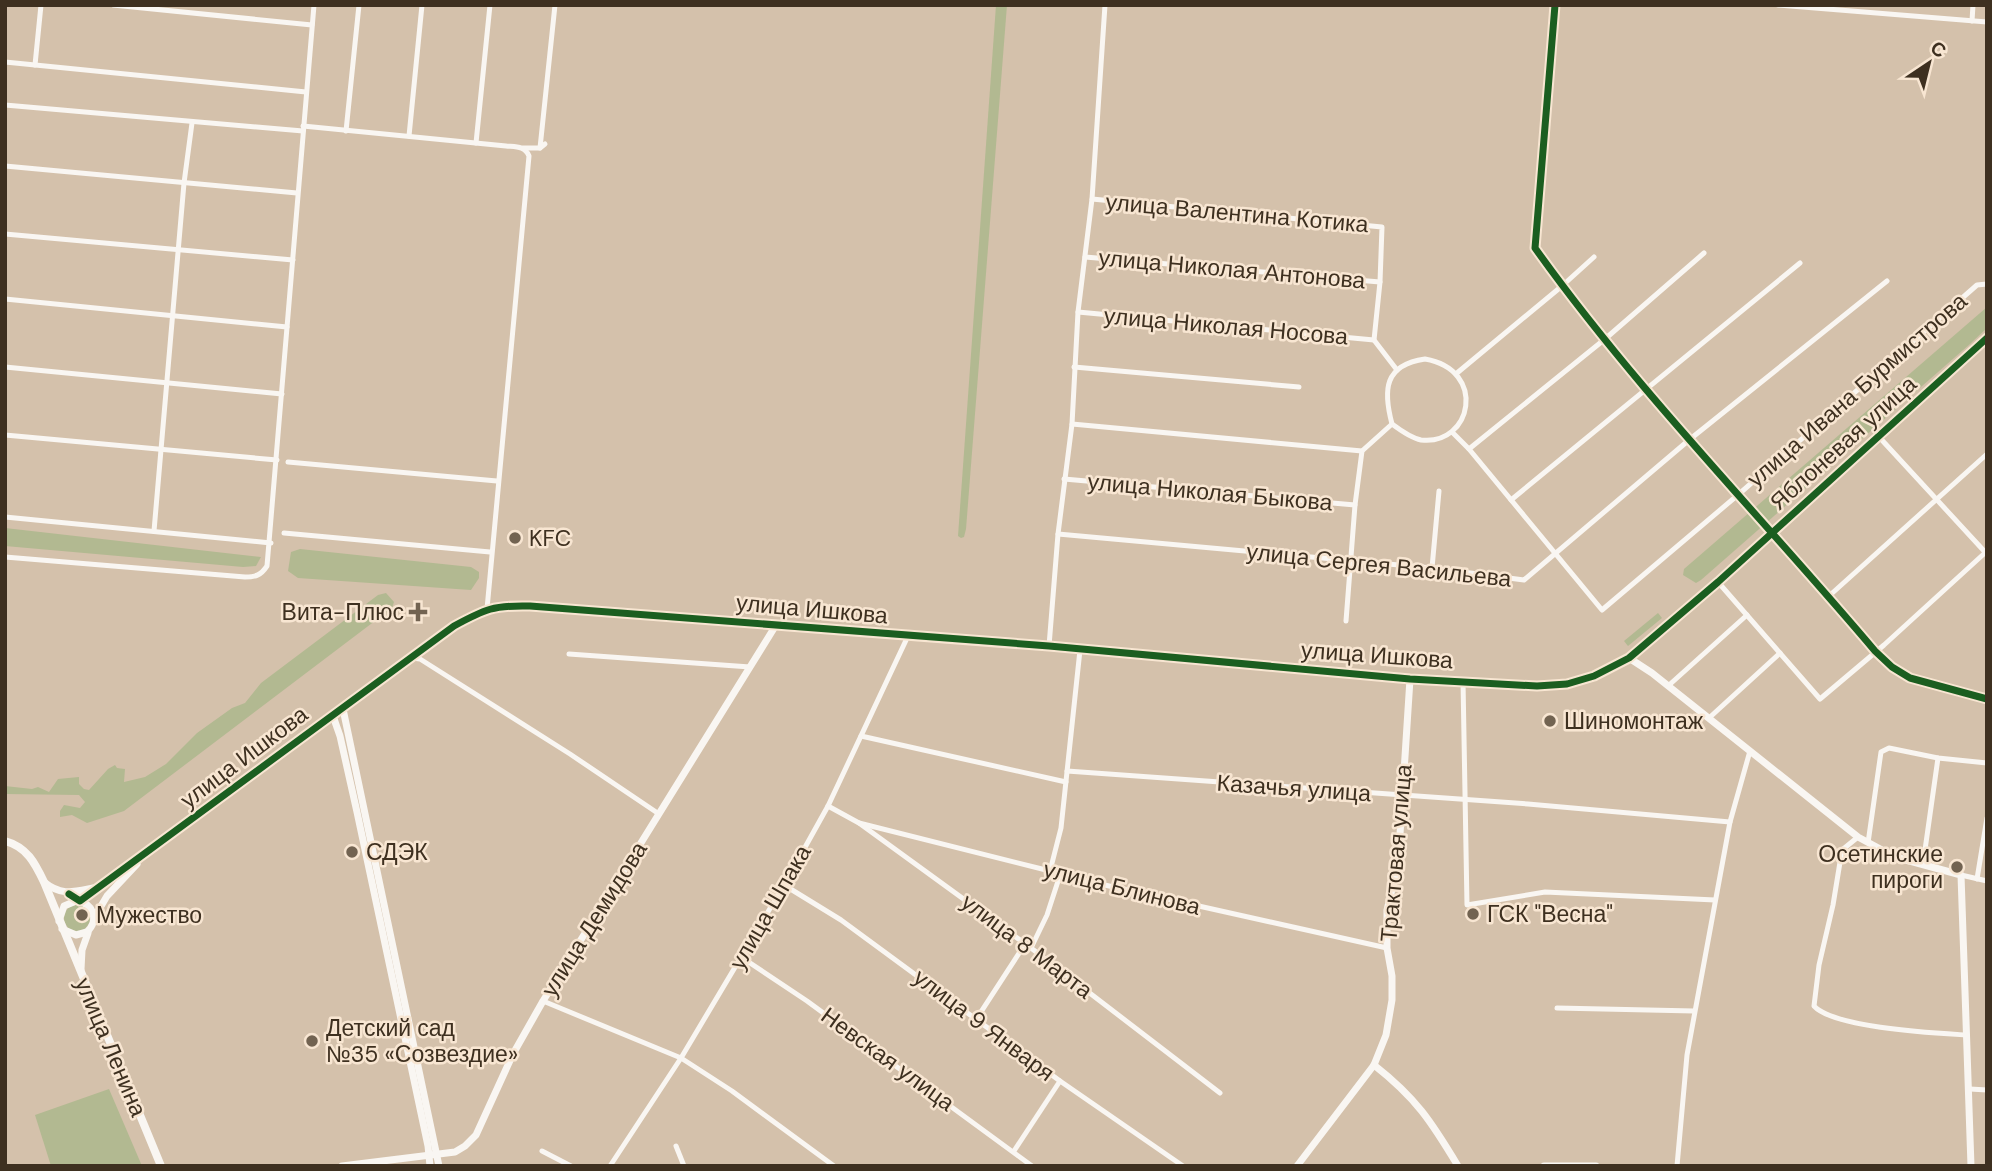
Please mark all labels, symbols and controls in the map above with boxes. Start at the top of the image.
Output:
north arrow [1894,28,1964,98]
text: С [1926,35,1951,64]
street label: улица Валентина Котика [1104,187,1370,239]
street label: улица Николая Антонова [1097,242,1367,296]
street label: улица Ивана Бурмистрова [1741,286,1973,494]
street label: улица Николая Носова [1103,300,1349,352]
street label: Яблоневая улица [1763,369,1923,517]
street label: улица Николая Быкова [1086,466,1334,518]
place label: KFC [529,523,571,553]
marker: KFC [507,530,523,546]
street label: улица Сергея Васильева [1245,536,1513,594]
street label: улица Ишкова [735,587,889,631]
place label: Вита-Плюс [282,597,404,627]
marker: Вита-Плюс [410,604,426,620]
street label: улица Ишкова [1300,635,1454,675]
street label: улица Ишкова [174,699,314,815]
place label: Шиномонтаж [1564,706,1704,736]
marker: Шиномонтаж [1542,713,1558,729]
street label: Трактовая улица [1373,763,1419,943]
street label: Казачья улица [1216,768,1372,808]
street label: улица Демидова [534,836,654,1002]
place label: СДЭК [366,837,428,867]
street label: улица Шпака [722,839,818,975]
place label: Осетинские пироги [1818,839,1943,895]
marker: СДЭК [344,844,360,860]
street label: улица Блинова [1040,854,1204,922]
marker: Осетинские пироги [1949,859,1965,875]
street label: улица 8 Марта [955,887,1099,1005]
place label: ГСК "Весна" [1487,899,1613,929]
place label: Мужество [96,900,202,930]
marker: ГСК "Весна" [1465,906,1481,922]
marker: Мужество [74,907,90,923]
street label: улица 9 Января [908,962,1060,1088]
street label: улица Ленина [68,973,154,1121]
street label: Невская улица [815,1000,961,1118]
place label: Детский сад №35 «Созвездие» [326,1013,518,1069]
marker: Детский сад №35 «Созвездие» [304,1033,320,1049]

